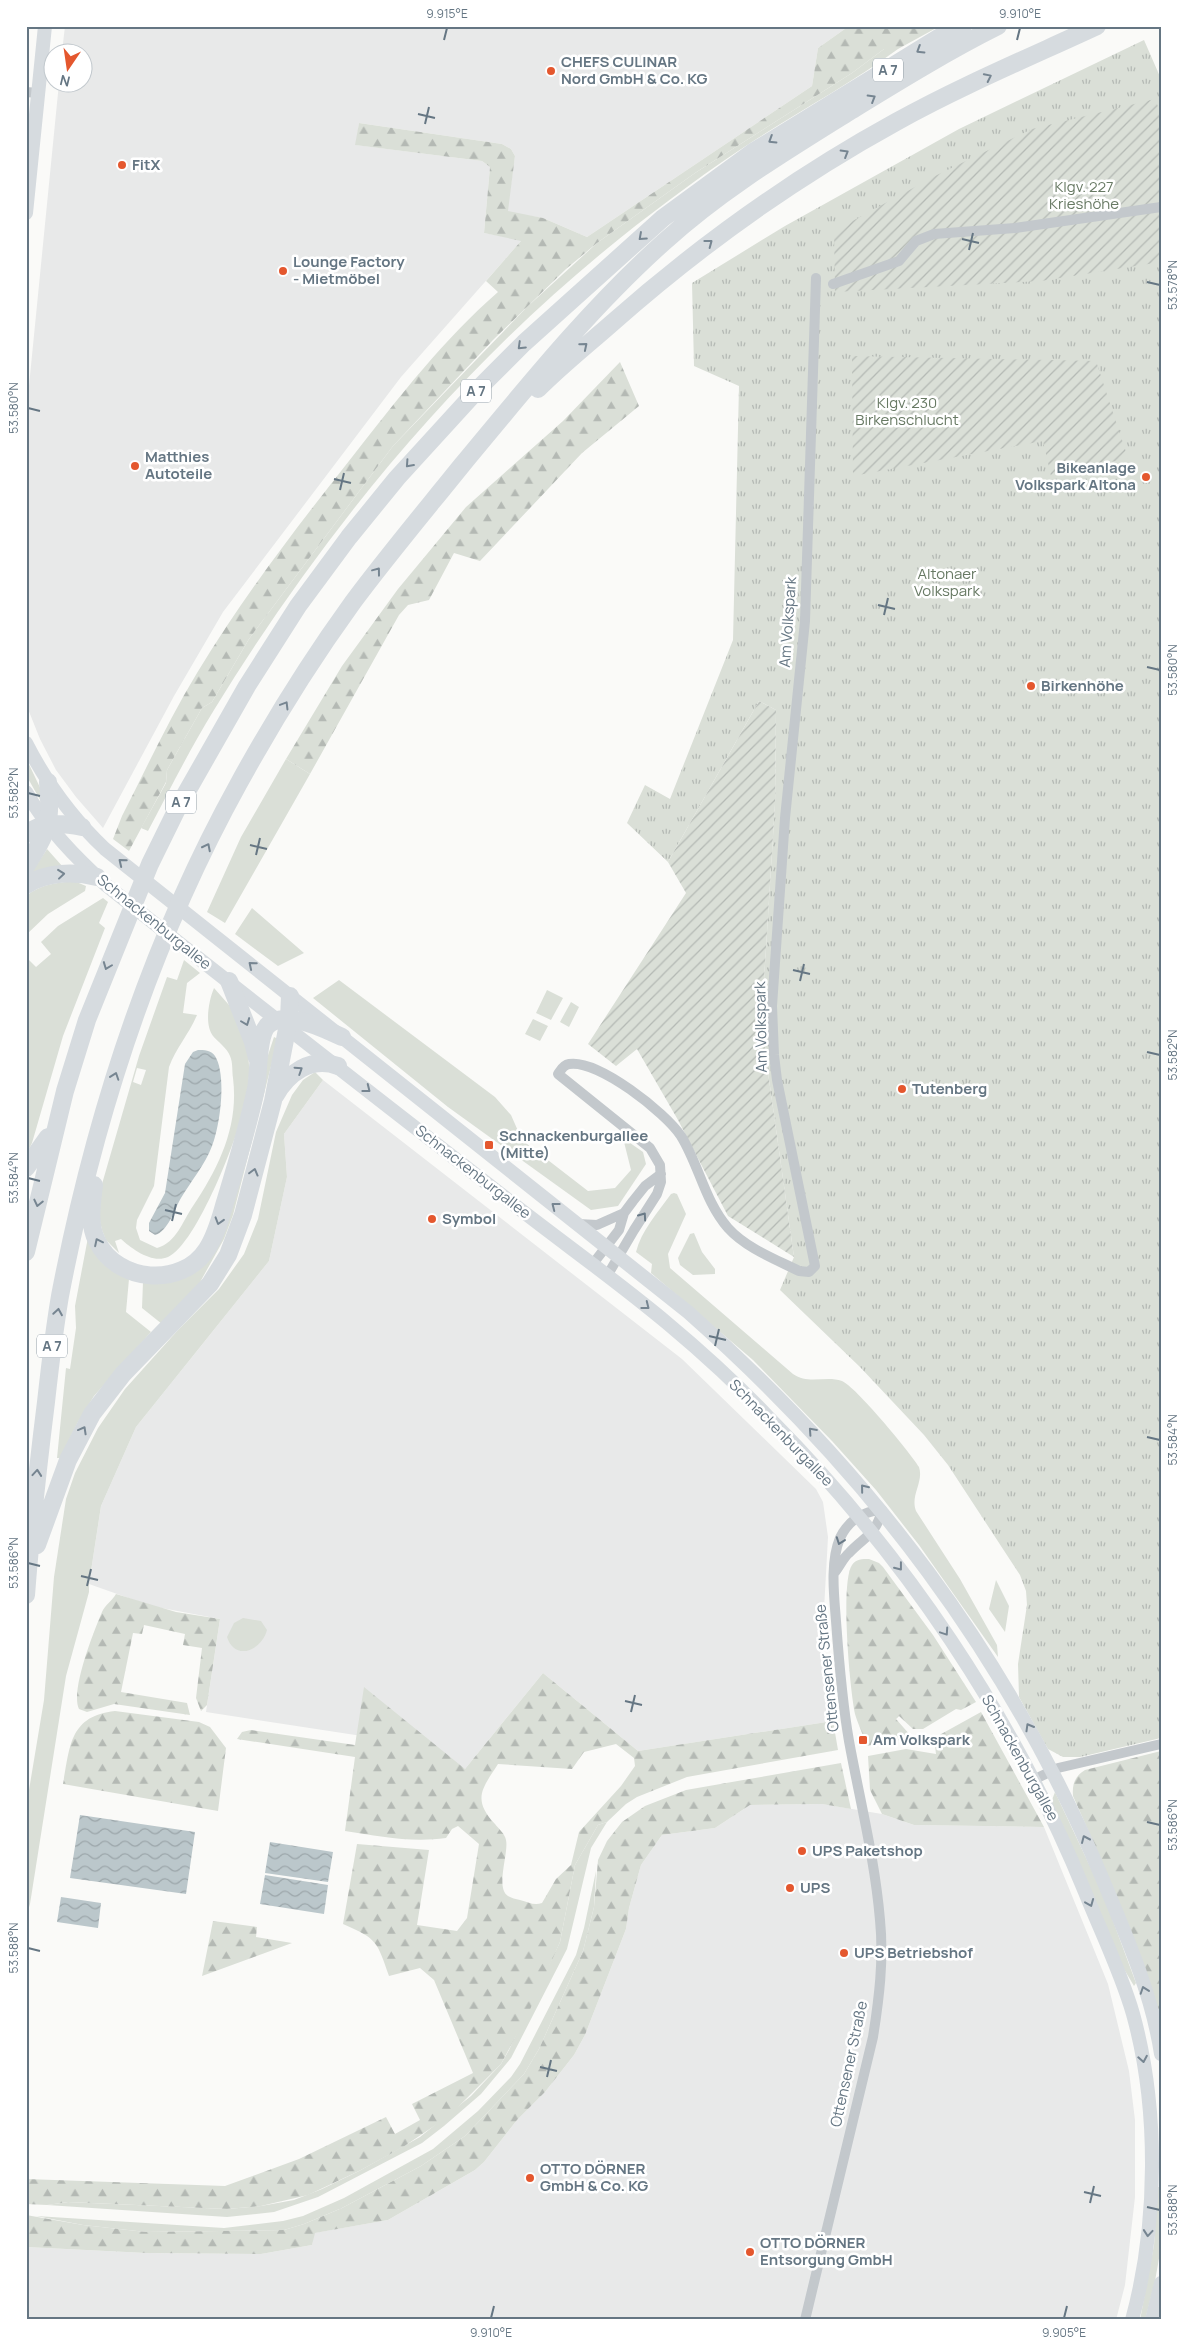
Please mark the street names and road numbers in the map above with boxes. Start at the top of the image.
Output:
road number: A 7 [873,58,903,82]
road number: A 7 [461,380,491,402]
street label: Am Volkspark [774,575,801,668]
road number: A 7 [166,790,196,814]
street label: Schnackenburgallee [93,869,216,974]
street label: Am Volkspark [749,981,772,1073]
street label: Schnackenburgallee [411,1120,536,1224]
road number: A 7 [37,1334,67,1358]
street label: Schnackenburgallee [725,1374,838,1491]
street label: Ottensener Straße [809,1603,844,1733]
street label: Schnackenburgallee [977,1691,1064,1825]
street label: Ottensener Straße [825,1999,872,2129]

